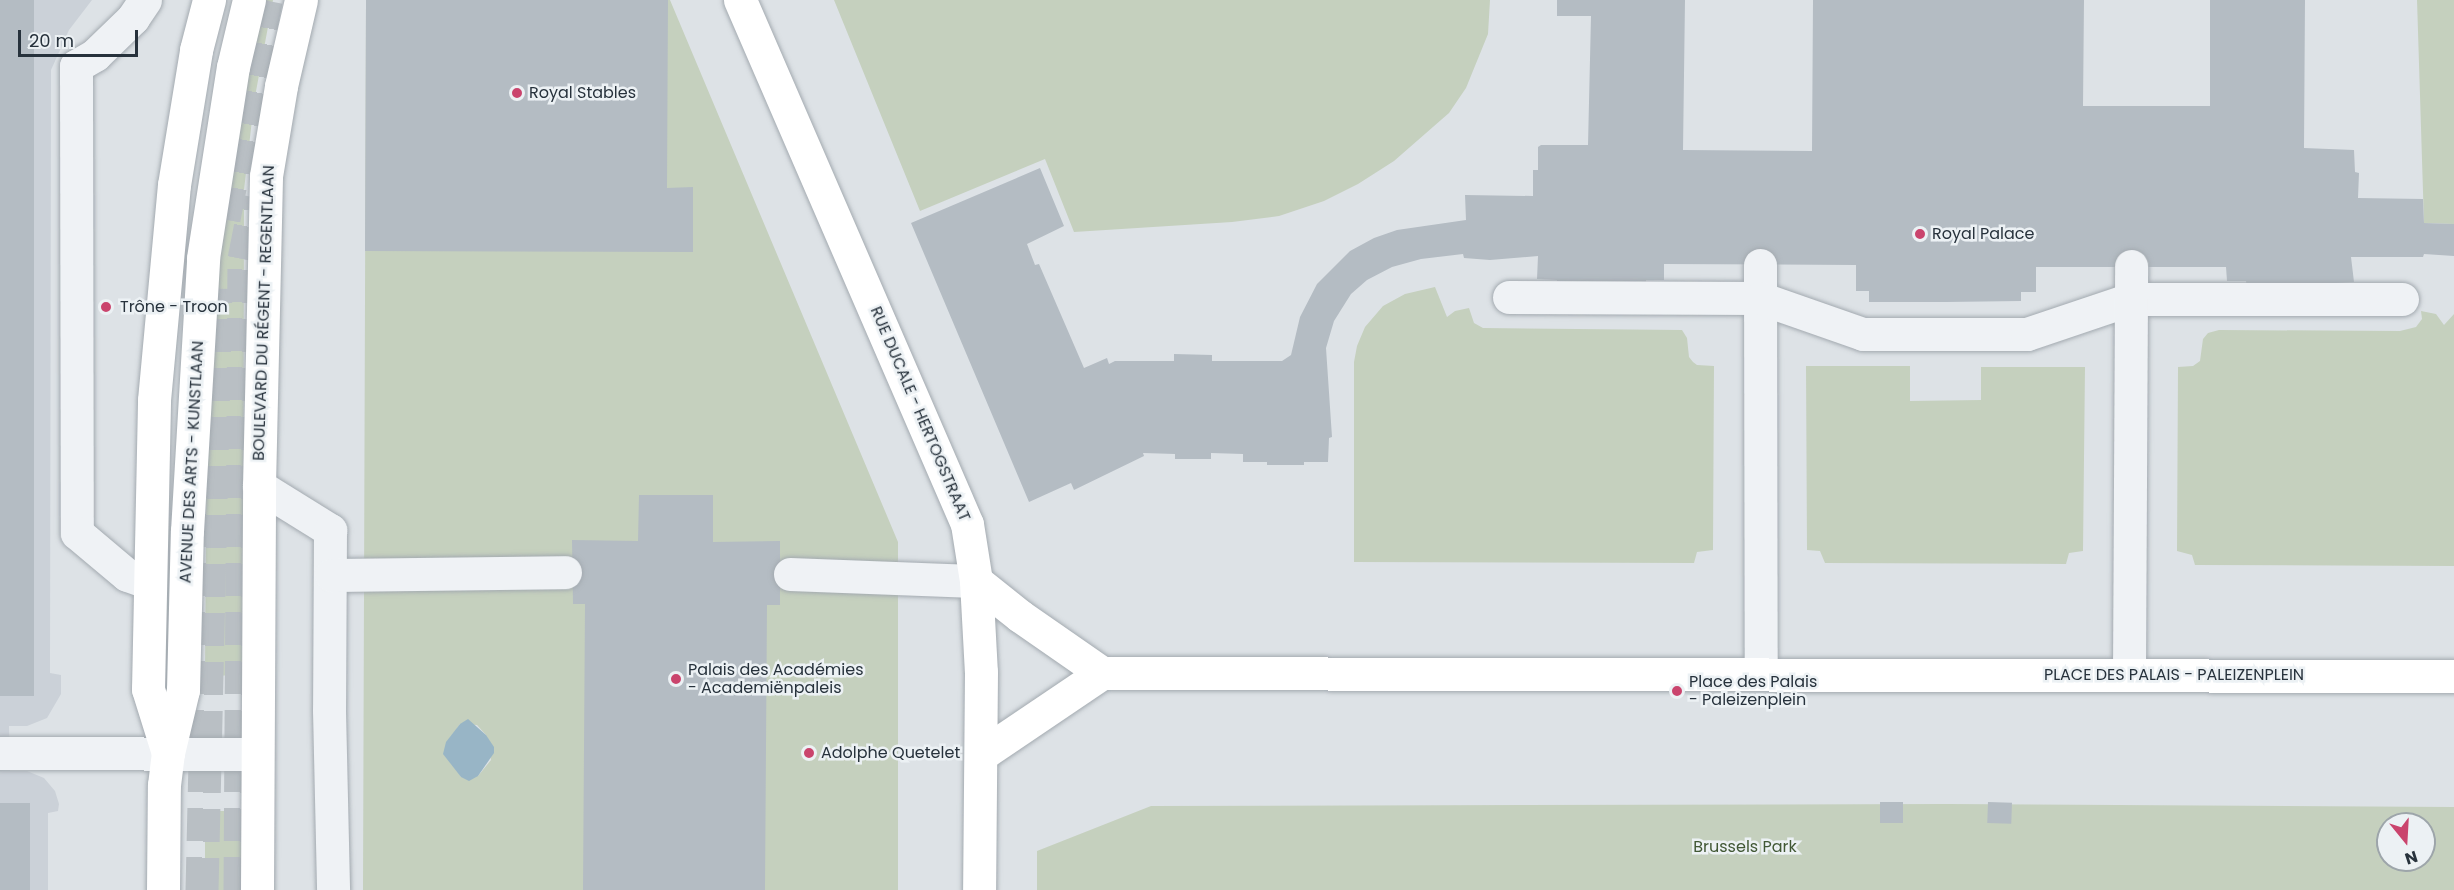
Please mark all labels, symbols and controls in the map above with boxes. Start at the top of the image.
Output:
scale bar [21,18,141,56]
text: 20 m [29,28,74,53]
place label: Royal Stables [529,83,636,103]
marker: Royal Stables [510,86,524,100]
street label: BOULEVARD DU RÉGENT - REGENTLAAN [249,165,279,461]
place label: Royal Palace [1932,224,2034,244]
marker: Royal Palace [1913,227,1927,241]
place label: Trône - Troon [120,297,228,317]
marker: Trône - Troon [97,298,115,316]
street label: RUE DUCALE - HERTOGSTRAAT [866,304,974,524]
street label: AVENUE DES ARTS - KUNSTLAAN [176,340,208,584]
place label: Palais des Académies - Academiënpaleis [688,660,863,698]
street label: PLACE DES PALAIS - PALEIZENPLEIN [2044,665,2304,685]
marker: Palais des Académies - Academiënpaleis [669,672,683,686]
place label: Place des Palais - Paleizenplein [1689,672,1817,710]
marker: Place des Palais - Paleizenplein [1670,684,1684,698]
place label: Adolphe Quetelet [821,743,960,763]
marker: Adolphe Quetelet [802,746,816,760]
north arrow [2376,812,2436,872]
park label: Brussels Park [1693,837,1797,857]
text: N [2402,845,2420,870]

